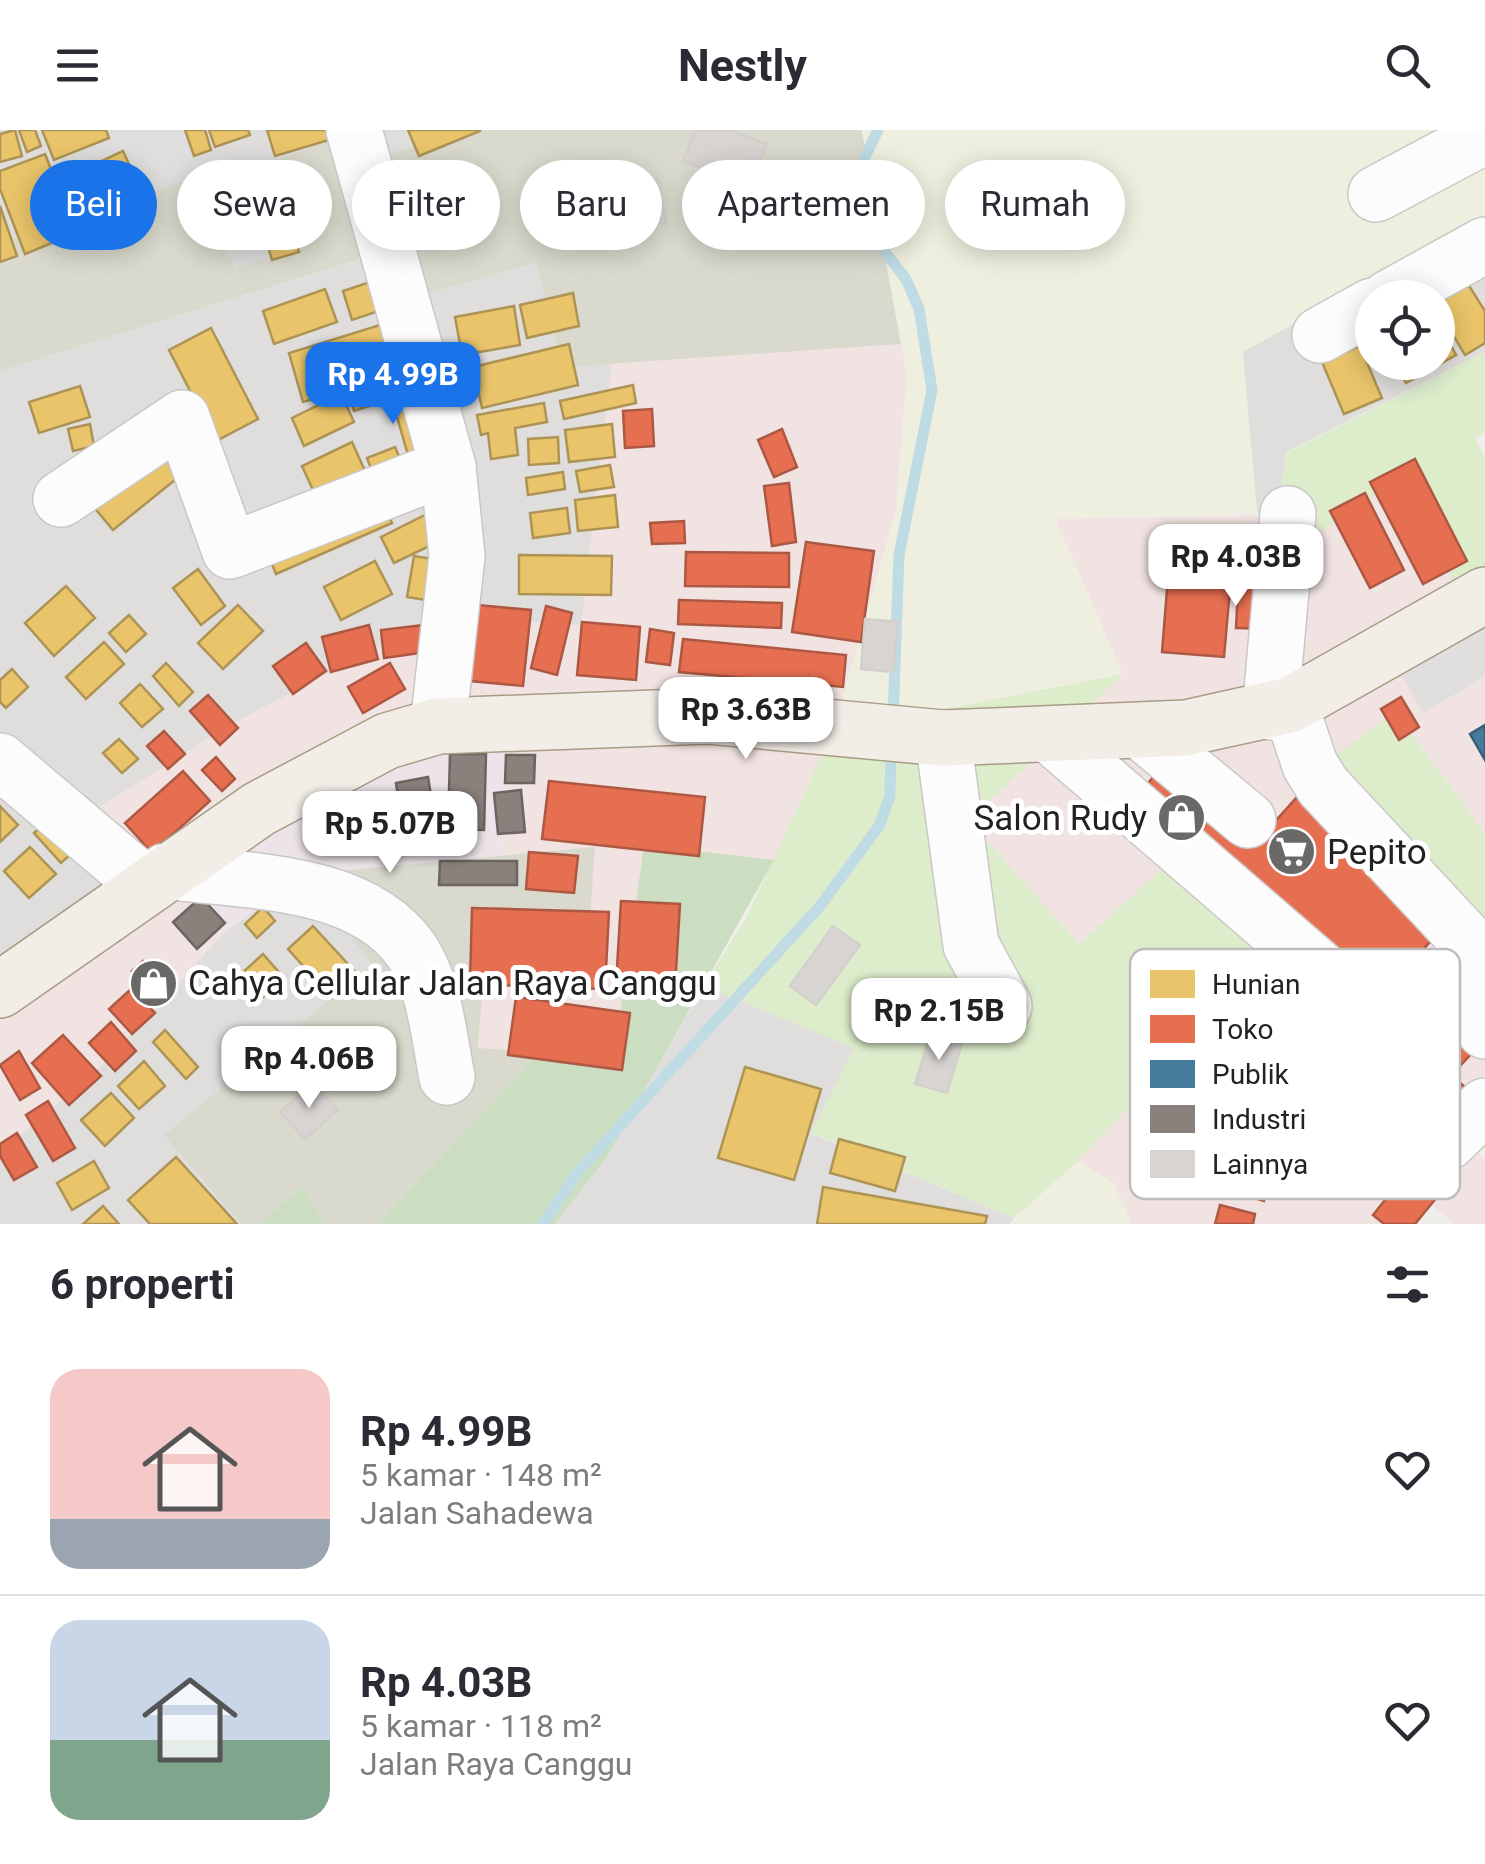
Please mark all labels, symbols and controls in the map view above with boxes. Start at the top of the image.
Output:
icon: menu [50,38,105,93]
icon: search [1380,38,1435,93]
text: Nestly [678,39,807,92]
chip: Beli [30,160,157,250]
chip: Sewa [177,160,332,250]
chip: Filter [352,160,500,250]
chip: Baru [520,160,662,250]
chip: Apartemen [682,160,925,250]
chip: Rumah [945,160,1125,250]
map controls [1355,280,1455,380]
button: locate [1355,280,1455,380]
pin: Rp 4.99B [290,342,496,427]
text: Rp 4.99B [327,355,459,393]
pin: Rp 4.03B [1133,524,1339,609]
text: Rp 4.03B [1170,537,1302,575]
pin: Rp 3.63B [643,677,849,762]
text: Rp 3.63B [680,690,812,728]
pin: Rp 5.07B [287,791,493,876]
shop icon: Salon Rudy [1156,792,1208,844]
place label: Salon Rudy [974,798,1147,839]
text: Rp 5.07B [324,804,456,842]
supermarket icon: Pepito [1266,826,1318,878]
place label: Pepito [1327,832,1427,873]
legend [1130,949,1460,1199]
shop icon: Cahya Cellular Jalan Raya Canggu [127,957,179,1009]
place label: Cahya Cellular Jalan Raya Canggu [188,963,717,1004]
text: Hunian [1212,968,1300,1001]
pin: Rp 2.15B [836,978,1042,1063]
text: Rp 2.15B [873,991,1005,1029]
text: Toko [1212,1013,1273,1046]
pin: Rp 4.06B [206,1026,412,1111]
text: Rp 4.06B [243,1039,375,1077]
text: Publik [1212,1058,1289,1091]
text: Industri [1212,1103,1306,1136]
text: Lainnya [1212,1148,1308,1181]
icon: filters [1380,1257,1435,1312]
text: 6 properti [50,1260,235,1309]
text: Rp 4.99B [360,1407,532,1456]
icon: home [130,1409,250,1529]
icon: heart [1380,1442,1435,1497]
text: 5 kamar · 148 m² [360,1456,602,1494]
text: Jalan Sahadewa [360,1494,594,1532]
text: Rp 4.03B [360,1658,532,1707]
icon: home [130,1660,250,1780]
icon: heart [1380,1693,1435,1748]
text: 5 kamar · 118 m² [360,1707,602,1745]
text: Jalan Raya Canggu [360,1745,632,1783]

